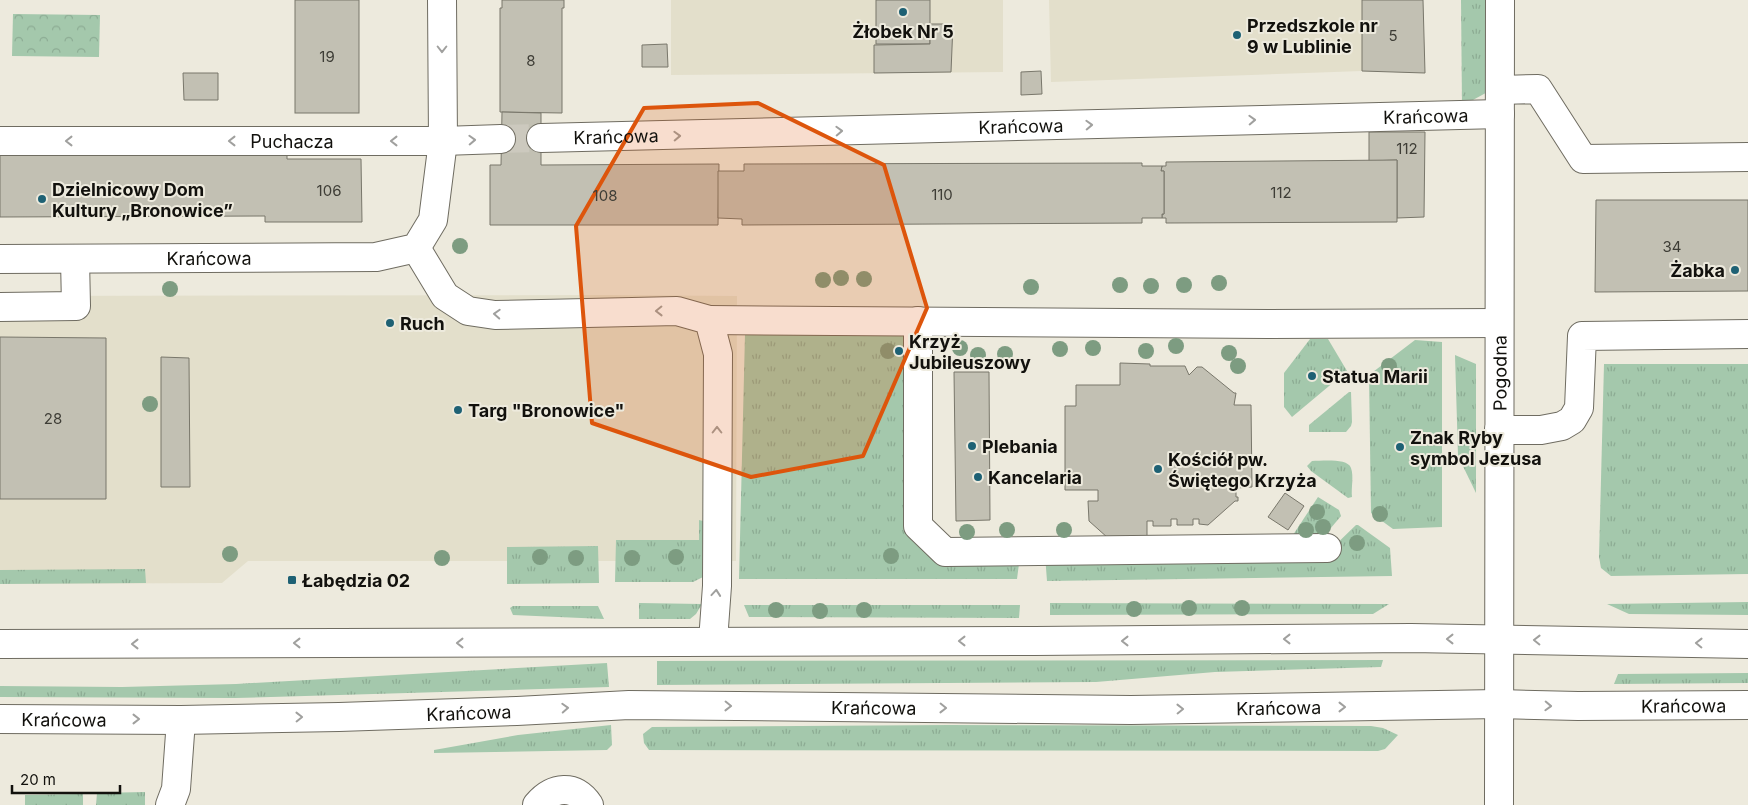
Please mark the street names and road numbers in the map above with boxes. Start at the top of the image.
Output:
street label: Krańcowa [1383,104,1469,127]
street label: Krańcowa [978,114,1064,138]
street label: Krańcowa [573,125,659,148]
street label: Puchacza [250,131,334,152]
street label: Krańcowa [166,247,252,269]
street label: Pogodna [1489,335,1510,411]
street label: Krańcowa [1641,695,1726,716]
street label: Krańcowa [1236,696,1321,719]
street label: Krańcowa [831,697,916,718]
street label: Krańcowa [426,701,512,725]
street label: Krańcowa [21,709,107,730]

